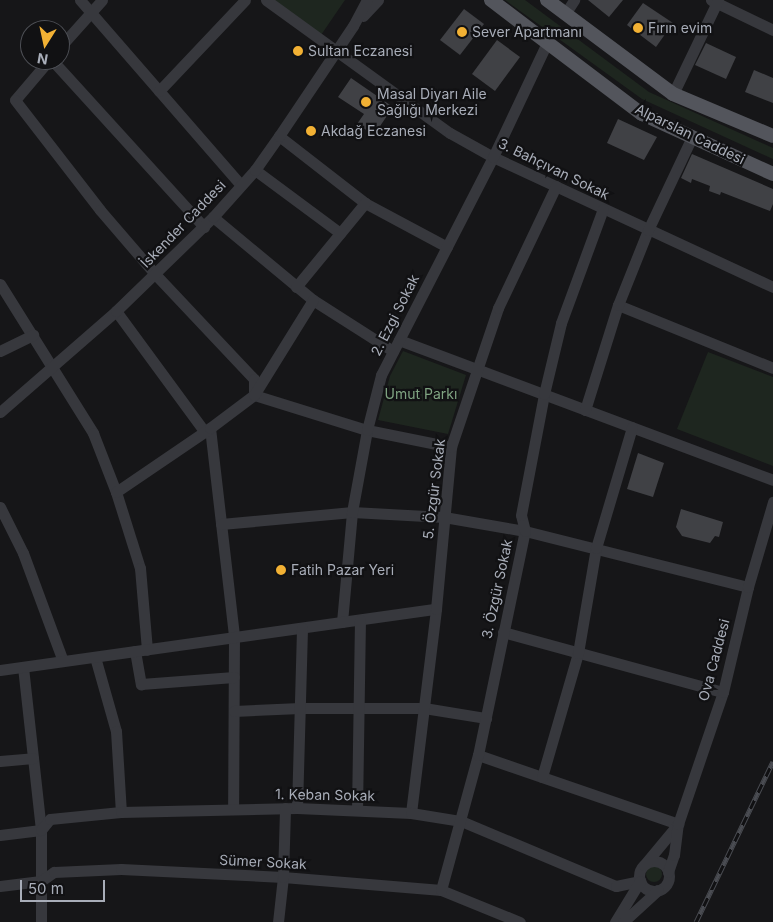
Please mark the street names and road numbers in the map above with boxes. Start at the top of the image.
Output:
street label: Alparslan Caddesi [632,100,748,168]
street label: 3. Bahçıvan Sokak [496,135,612,203]
street label: İskender Caddesi [137,177,229,271]
street label: 2. Ezgi Sokak [367,272,423,358]
street label: 5. Özgür Sokak [420,438,448,540]
street label: 3. Özgür Sokak [478,538,516,640]
street label: Ova Caddesi [695,617,733,703]
street label: 1. Keban Sokak [275,786,375,804]
street label: Sümer Sokak [219,851,307,873]

